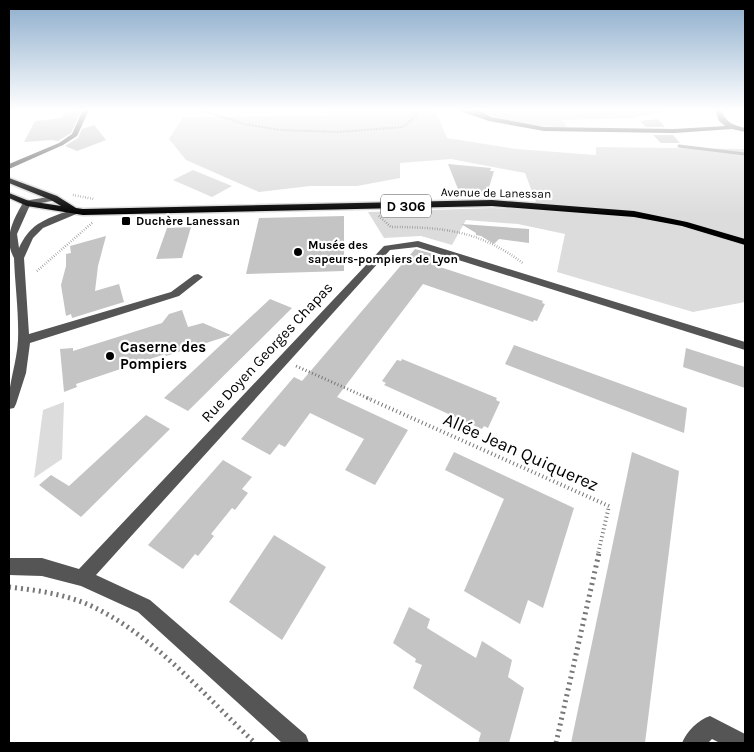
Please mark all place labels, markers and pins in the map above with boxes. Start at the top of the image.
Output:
place label: Duchère Lanessan [136,214,240,228]
marker: Duchère Lanessan [120,215,132,227]
place label: Musée des sapeurs-pompiers de Lyon [308,238,458,266]
marker: Musée des sapeurs-pompiers de Lyon [292,246,304,258]
place label: Caserne des Pompiers [120,338,206,373]
marker: Caserne des Pompiers [104,350,116,362]

